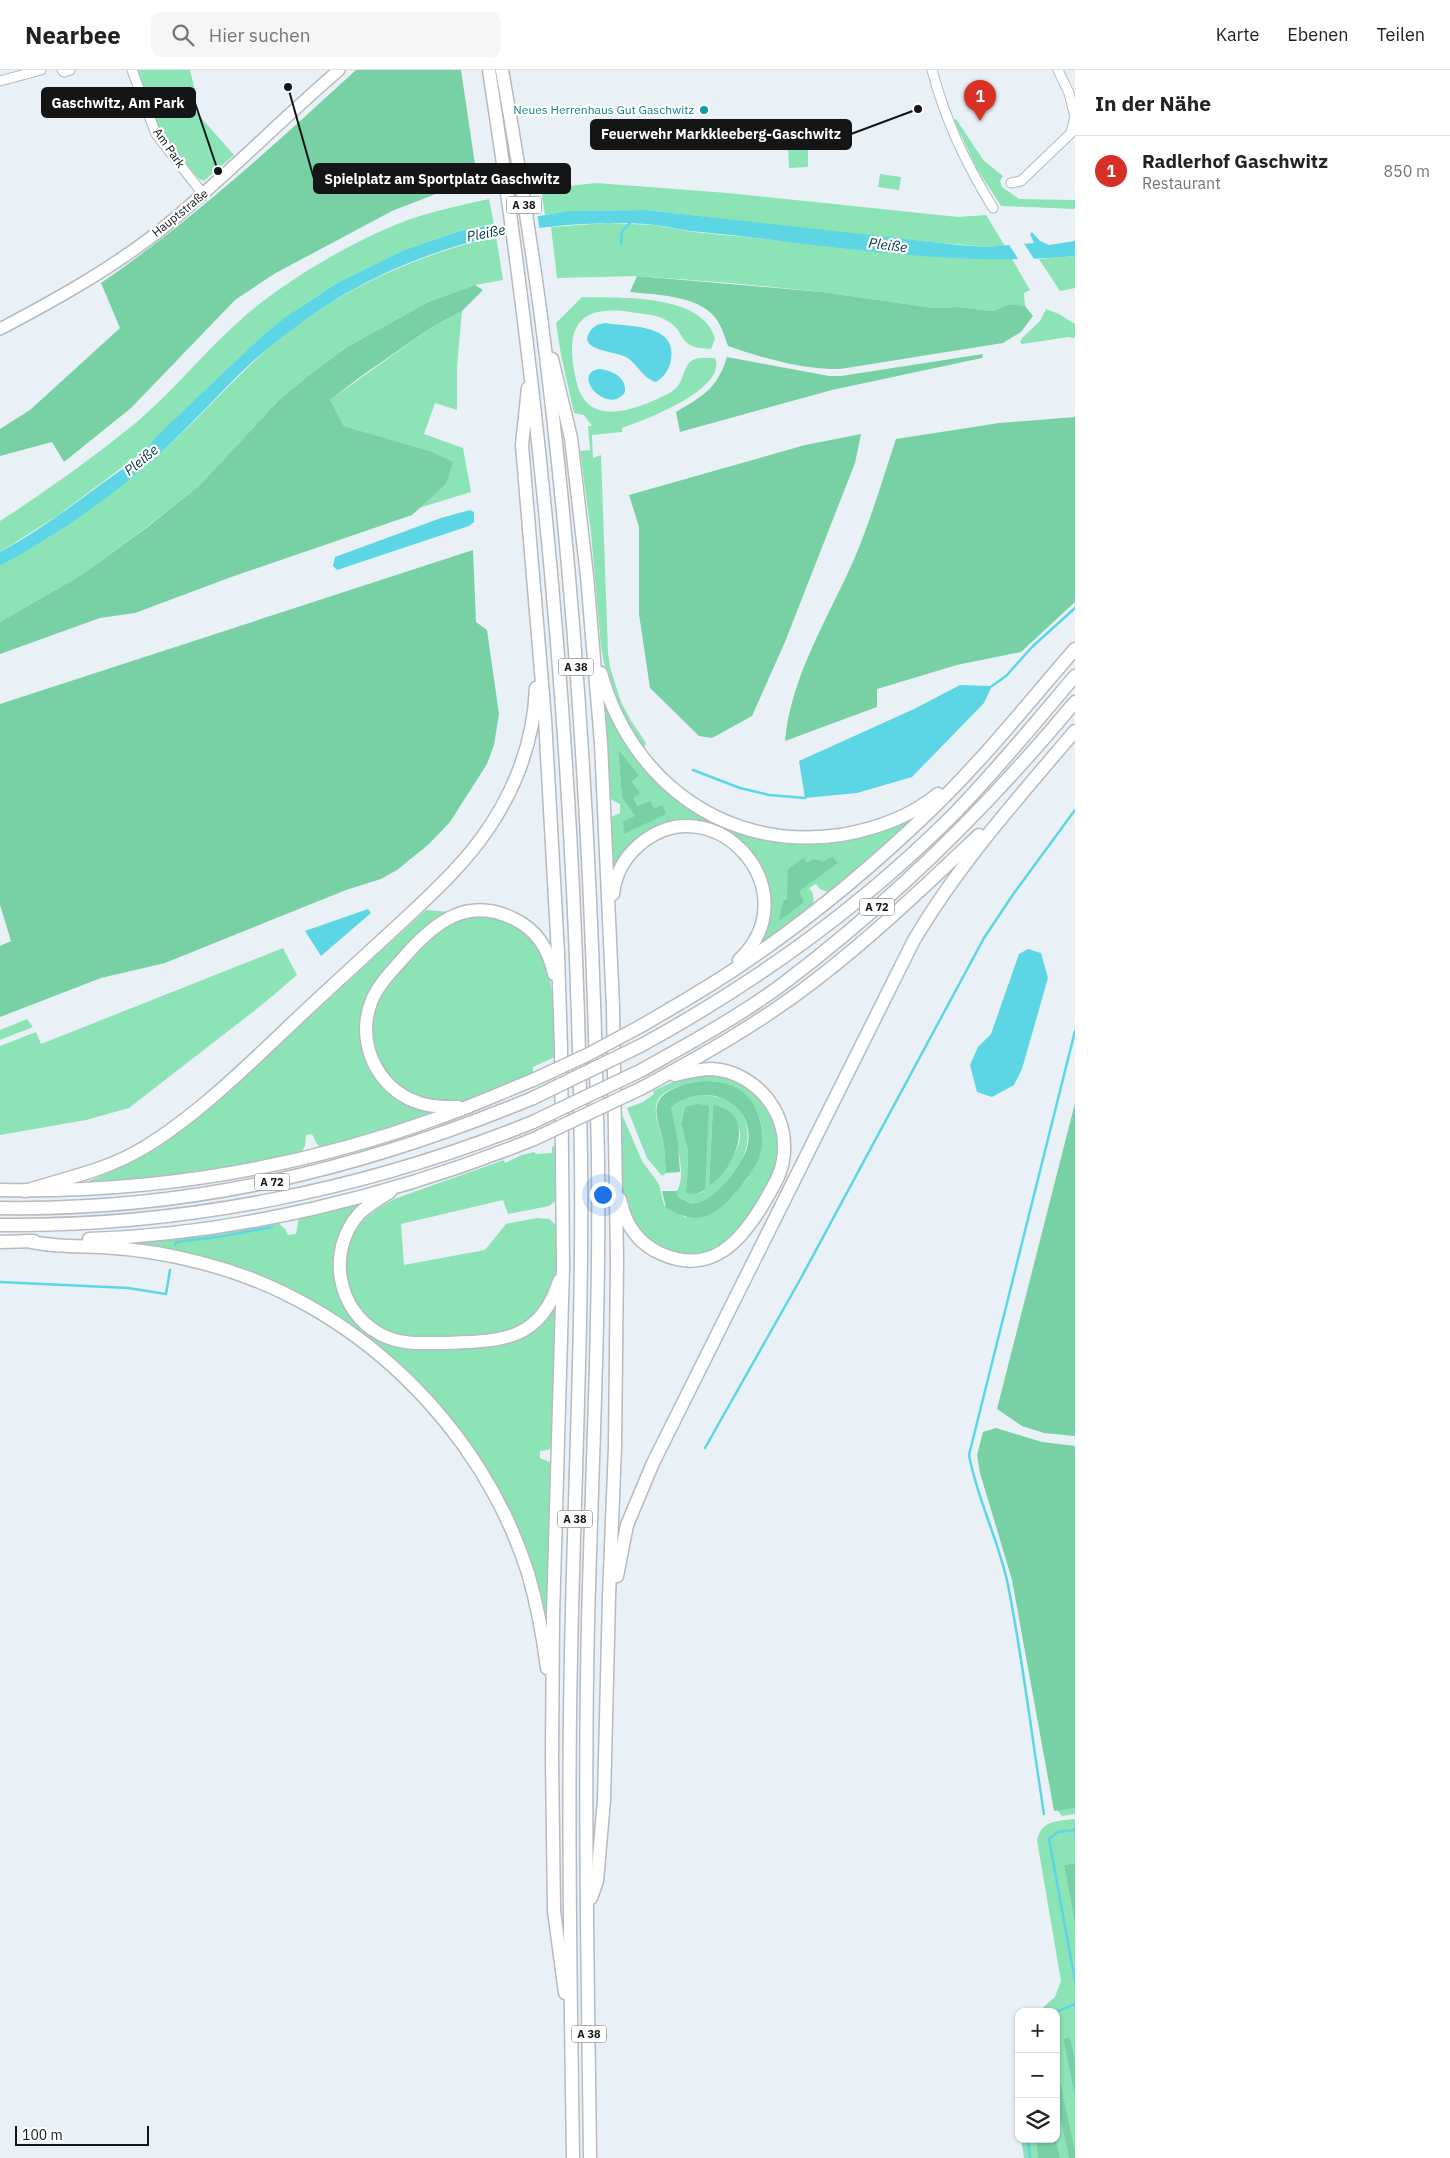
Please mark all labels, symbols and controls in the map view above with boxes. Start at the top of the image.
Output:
search box [151,12,501,57]
text: Nearbee [25,19,121,51]
icon: search [169,21,197,49]
text: Hier suchen [209,23,311,47]
text: Karte [1216,23,1259,46]
text: Ebenen [1287,23,1348,46]
text: Teilen [1376,23,1425,46]
pin: 1 [964,80,996,121]
callout: Gaschwitz, Am Park [42,88,195,117]
text: In der Nähe [1095,89,1211,117]
text: Gaschwitz, Am Park [52,94,185,112]
place label: Neues Herrenhaus Gut Gaschwitz [513,102,694,117]
marker: Neues Herrenhaus Gut Gaschwitz [698,104,710,116]
callout: Feuerwehr Markkleeberg-Gaschwitz [591,120,851,149]
street label: Am Park [150,125,189,171]
text: Feuerwehr Markkleeberg-Gaschwitz [601,125,841,143]
text: Radlerhof Gaschwitz [1142,149,1328,173]
text: 1 [1106,161,1116,181]
text: 850 m [1383,161,1430,181]
callout: Spielplatz am Sportplatz Gaschwitz [314,164,570,193]
text: Spielplatz am Sportplatz Gaschwitz [324,170,560,188]
text: Restaurant [1142,173,1221,193]
street label: Hauptstraße [149,185,211,240]
road number: A 38 [506,196,542,214]
water label: Pleiße [465,220,507,246]
water label: Pleiße [868,234,908,256]
water label: Pleiße [120,441,162,479]
road number: A 38 [558,658,594,676]
road number: A 72 [860,899,894,916]
road number: A 72 [254,1174,290,1190]
your location [590,1182,616,1208]
road number: A 38 [558,1510,592,1528]
map controls [1015,2008,1060,2143]
button: + [1015,2008,1060,2053]
road number: A 38 [572,2026,606,2042]
button: − [1015,2053,1060,2098]
button: layers [1015,2098,1060,2143]
scale bar [15,2123,149,2146]
text: 100 m [22,2126,63,2144]

